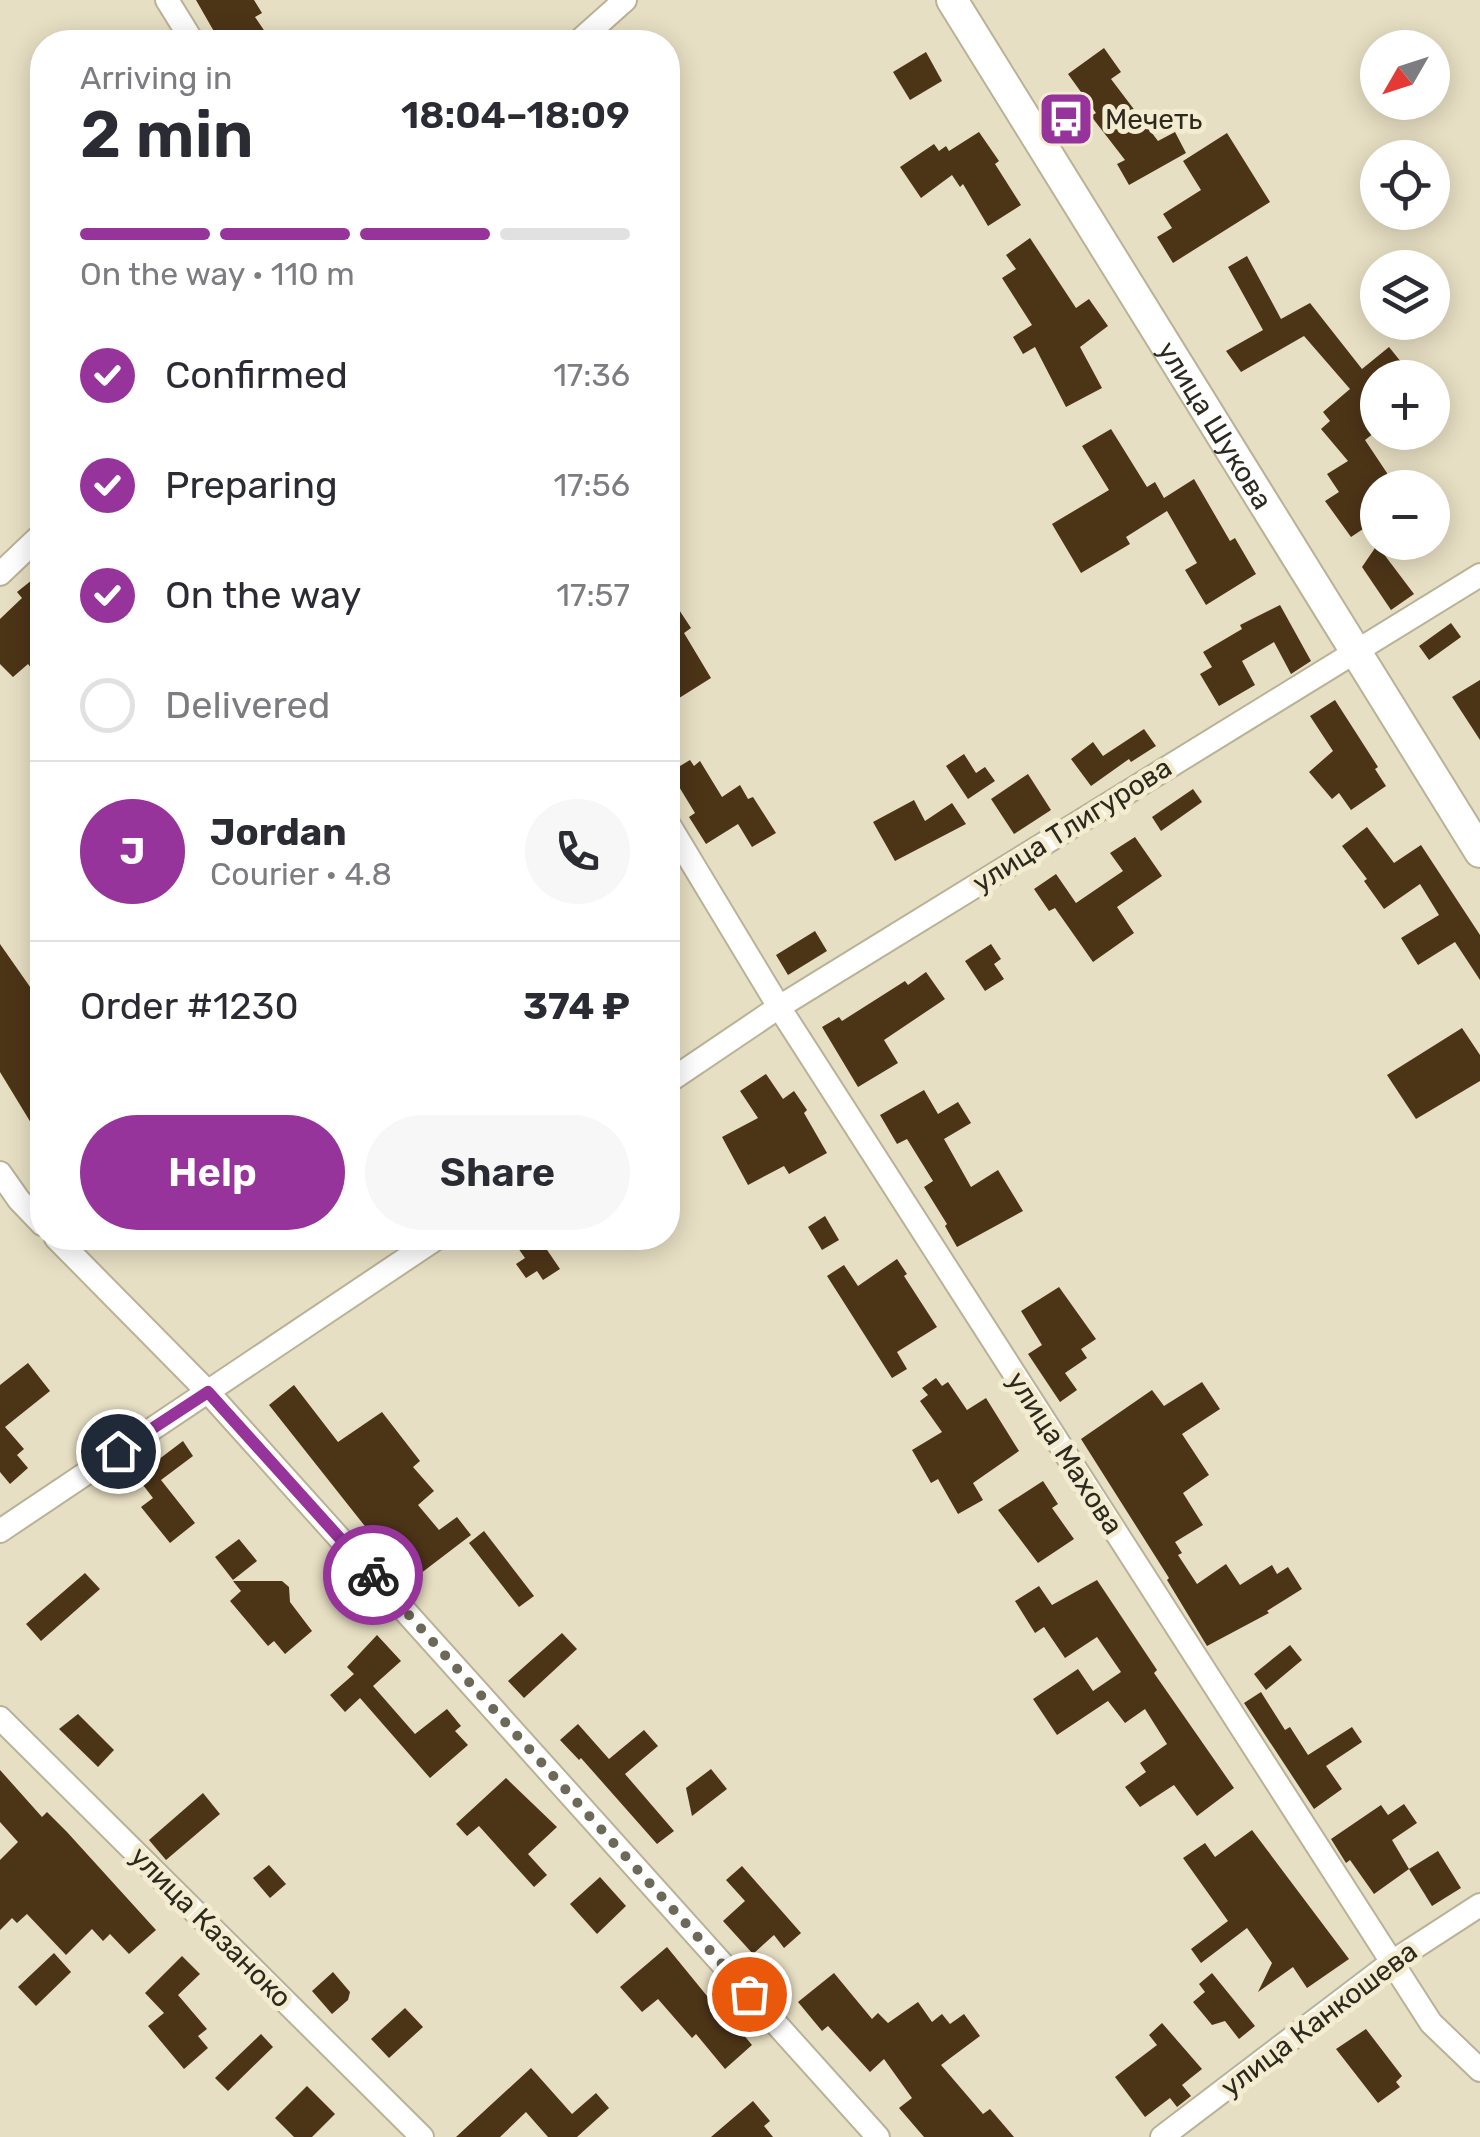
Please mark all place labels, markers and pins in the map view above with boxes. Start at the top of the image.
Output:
bus stop icon: Мечеть [1036,89,1096,149]
place label: Мечеть [1105,103,1202,136]
pin [76,1409,161,1494]
pin [707,1952,792,2037]

